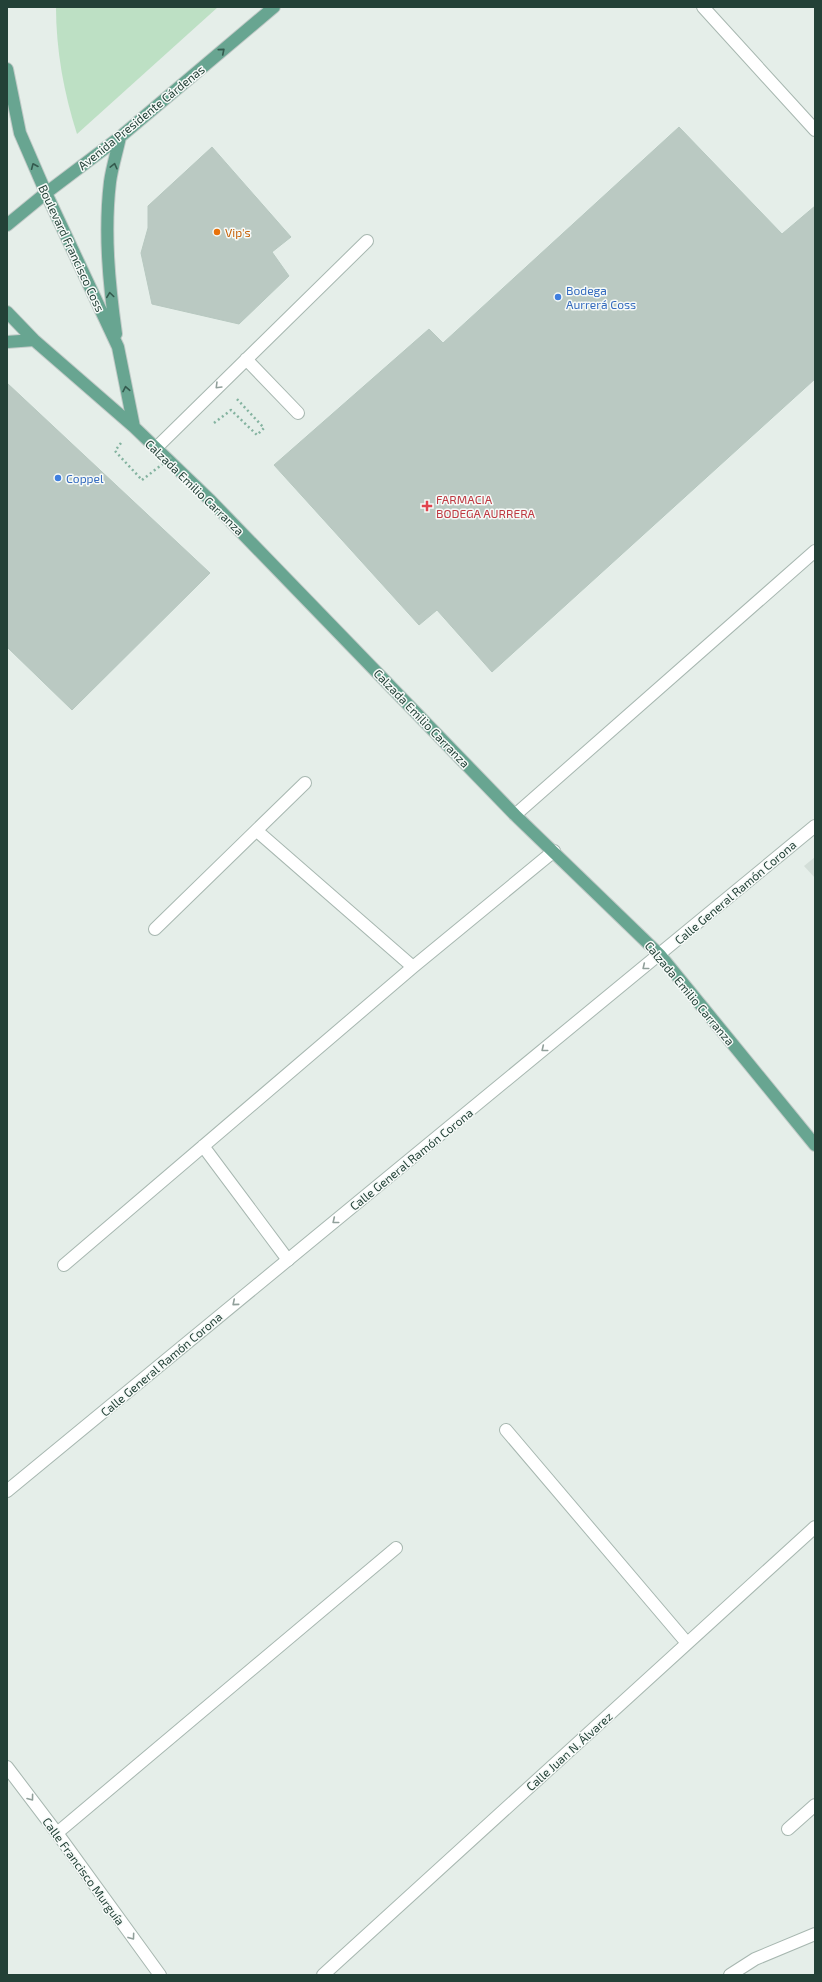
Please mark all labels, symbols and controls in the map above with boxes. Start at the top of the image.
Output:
one-way arrow [218,49,225,56]
street label: Avenida Presidente Cárdenas [75,62,207,172]
one-way arrow [109,162,117,169]
one-way arrow [31,163,39,170]
street label: Boulevard Francisco Coss [36,182,108,314]
place label: Vip's [225,225,251,239]
marker: Vip's [212,227,222,237]
place label: Bodega Aurrerá Coss [566,283,636,311]
one-way arrow [106,292,115,298]
marker: Bodega Aurrerá Coss [553,292,563,302]
one-way arrow [215,381,223,389]
one-way arrow [122,386,131,392]
street label: Calzada Emilio Carranza [143,436,247,538]
place label: Coppel [66,471,104,485]
marker: Coppel [53,473,63,483]
place label: FARMACIA BODEGA AURRERA [436,492,536,520]
marker: FARMACIA BODEGA AURRERA [421,500,433,512]
street label: Calzada Emilio Carranza [371,666,473,770]
street label: Calle General Ramón Corona [671,837,799,947]
street label: Calzada Emilio Carranza [642,938,738,1048]
one-way arrow [642,962,649,969]
one-way arrow [542,1045,549,1052]
street label: Calle General Ramón Corona [347,1105,475,1213]
one-way arrow [333,1216,340,1223]
one-way arrow [232,1299,240,1306]
street label: Calle General Ramón Corona [97,1309,225,1419]
street label: Calle Juan N. Álvarez [523,1709,615,1793]
one-way arrow [26,1794,33,1801]
street label: Calle Francisco Murguía [40,1814,128,1928]
one-way arrow [127,1933,135,1940]

